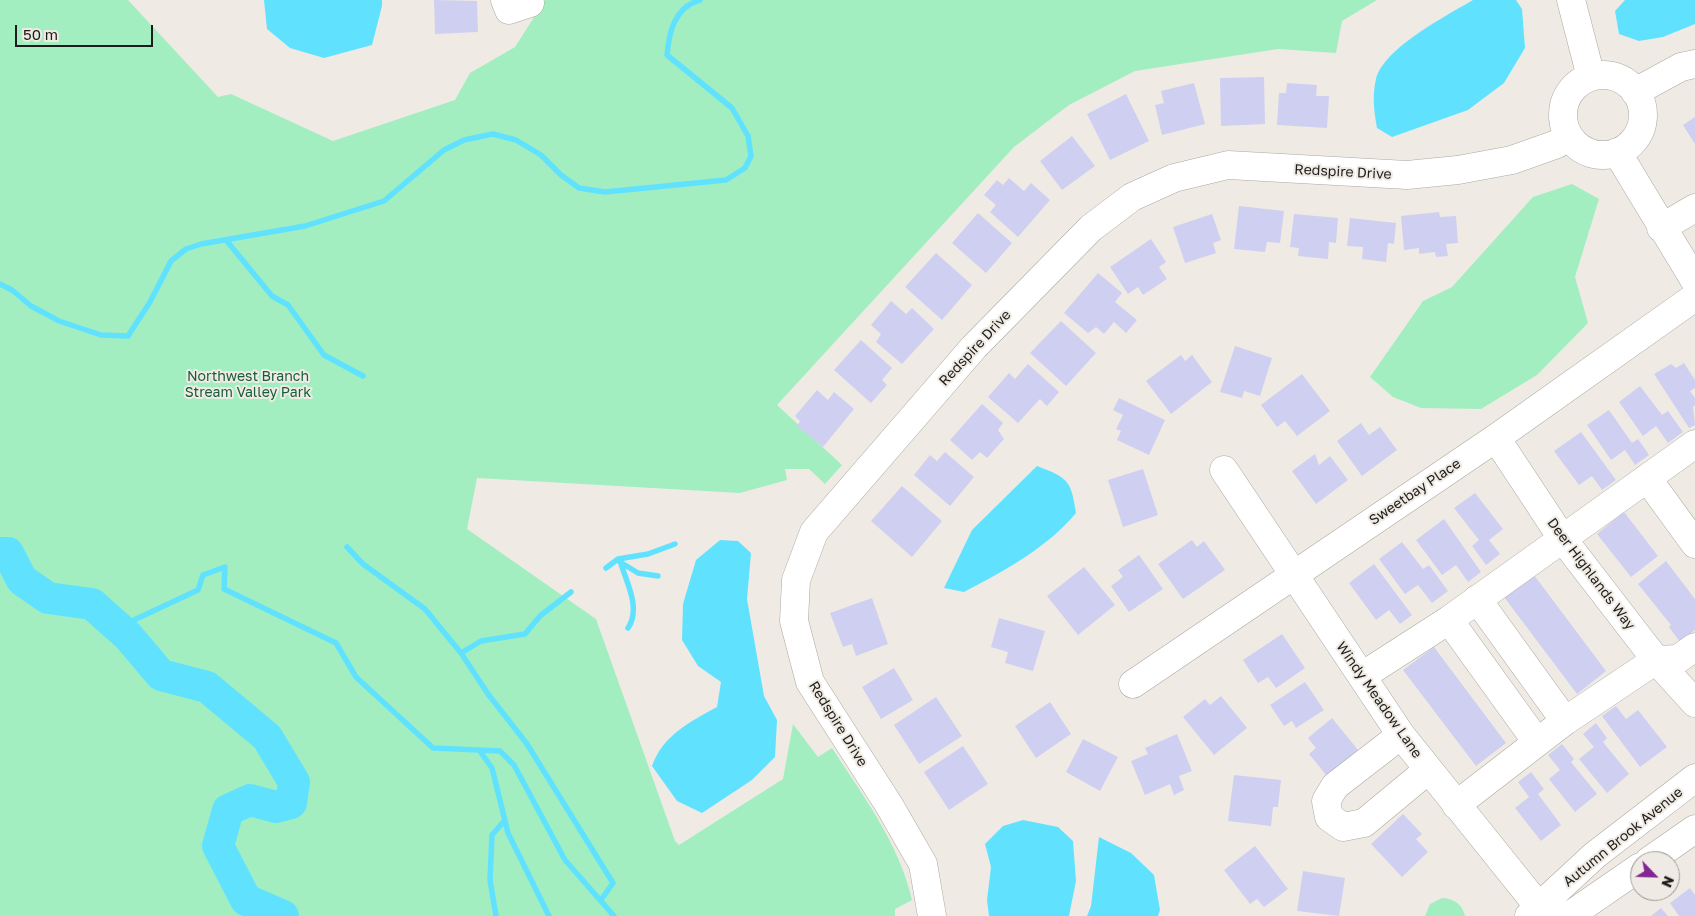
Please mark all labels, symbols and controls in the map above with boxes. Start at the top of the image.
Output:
scale bar [18,15,155,47]
text: 50 m [23,25,58,43]
street label: Redspire Drive [1294,161,1392,183]
street label: Redspire Drive [936,307,1014,389]
park label: Northwest Branch Stream Valley Park [185,369,311,402]
street label: Sweetbay Place [1366,455,1464,529]
street label: Deer Highlands Way [1544,515,1638,633]
street label: Windy Meadow Lane [1332,639,1426,761]
street label: Redspire Drive [805,678,871,770]
street label: Autumn Brook Avenue [1560,784,1686,890]
north arrow [1630,851,1680,901]
text: N [1658,874,1678,890]

